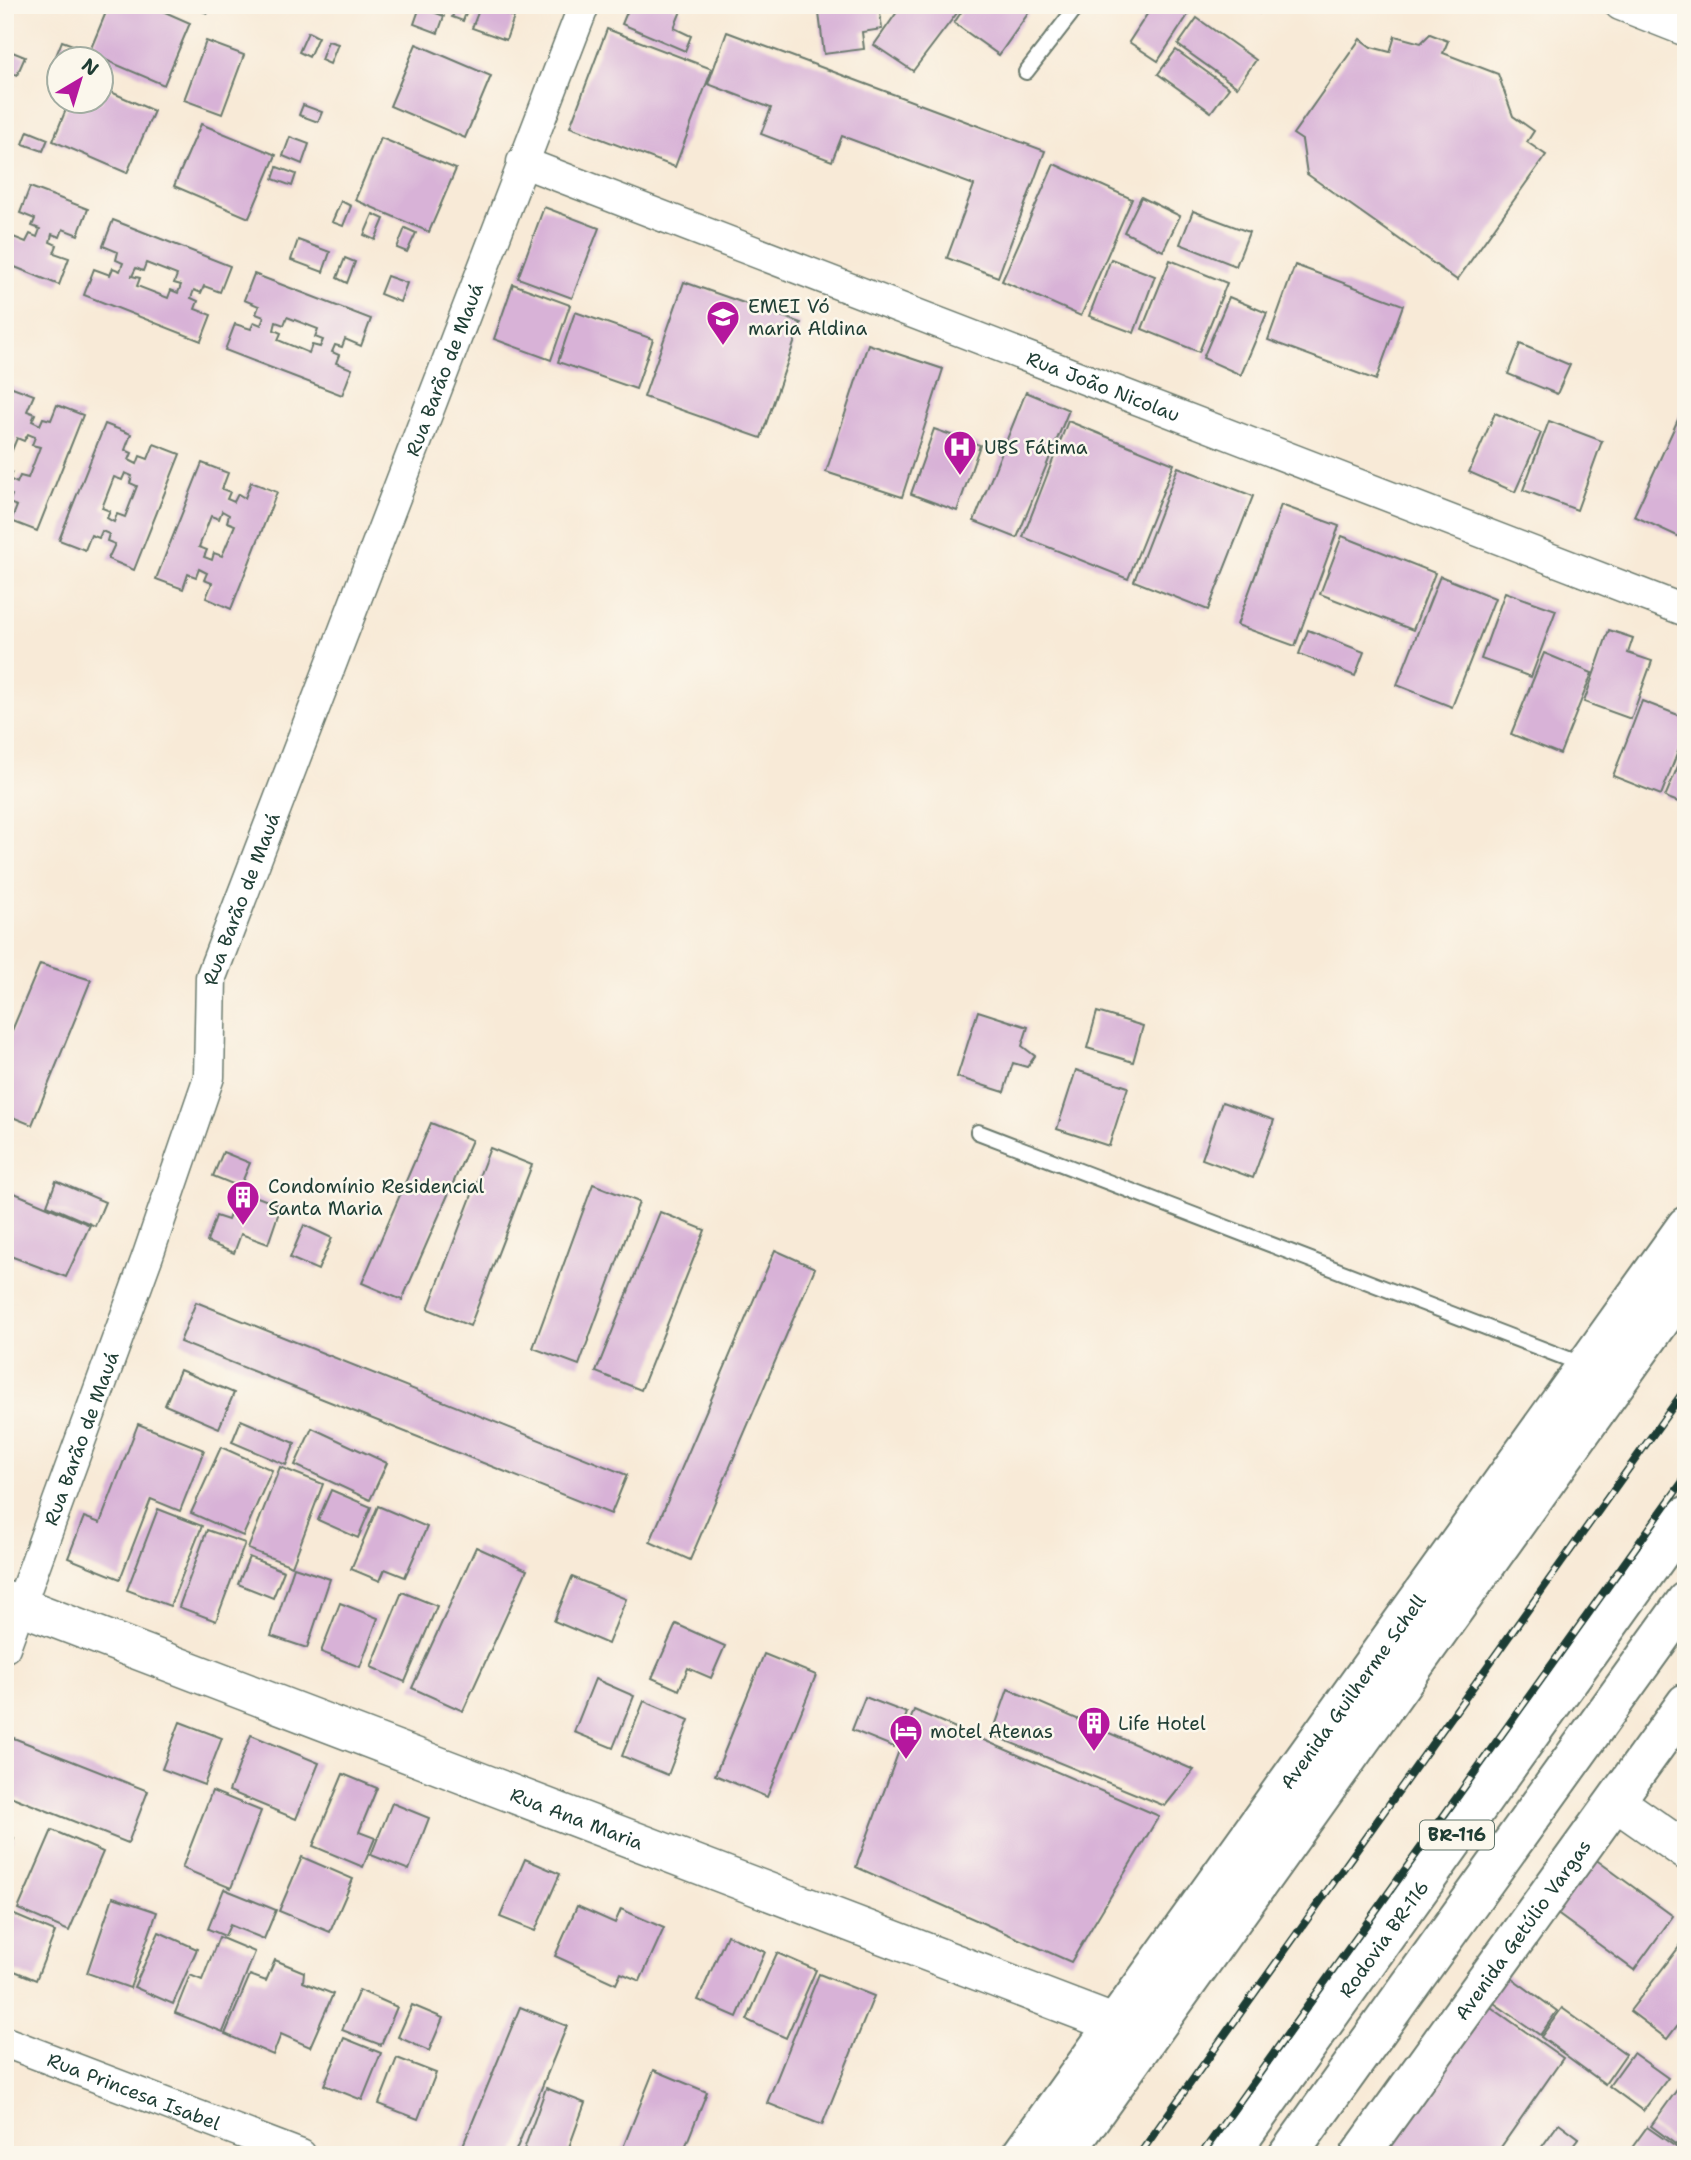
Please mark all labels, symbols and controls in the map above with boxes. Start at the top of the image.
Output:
north arrow [46,46,116,116]
text: N [77,53,104,81]
street label: Rua Barão de Mauá [400,279,489,460]
place label: EMEI Vó maria Aldina [748,294,867,341]
school or university icon: EMEI Vó maria Aldina [704,298,742,347]
street label: Rua João Nicolau [1023,345,1184,427]
hospital icon: UBS Fátima [941,428,979,477]
place label: UBS Fátima [984,435,1088,460]
street label: Rua Barão de Mauá [198,809,286,985]
place label: Condomínio Residencial Santa Maria [268,1174,485,1221]
building icon: Condomínio Residencial Santa Maria [224,1178,262,1227]
street label: Rua Barão de Mauá [38,1348,124,1529]
street label: Avenida Guilherme Schell [1274,1589,1431,1794]
building icon: Life Hotel [1075,1704,1113,1753]
place label: Life Hotel [1118,1711,1206,1736]
hotel icon: motel Atenas [887,1712,925,1761]
place label: motel Atenas [930,1719,1053,1744]
street label: Rua Ana Maria [507,1782,647,1855]
road number: BR-116 [1420,1821,1494,1850]
street label: Avenida Getúlio Vargas [1449,1834,1596,2025]
street label: Rodovia BR-116 [1333,1875,1434,2002]
street label: Rua Princesa Isabel [44,2047,224,2136]

